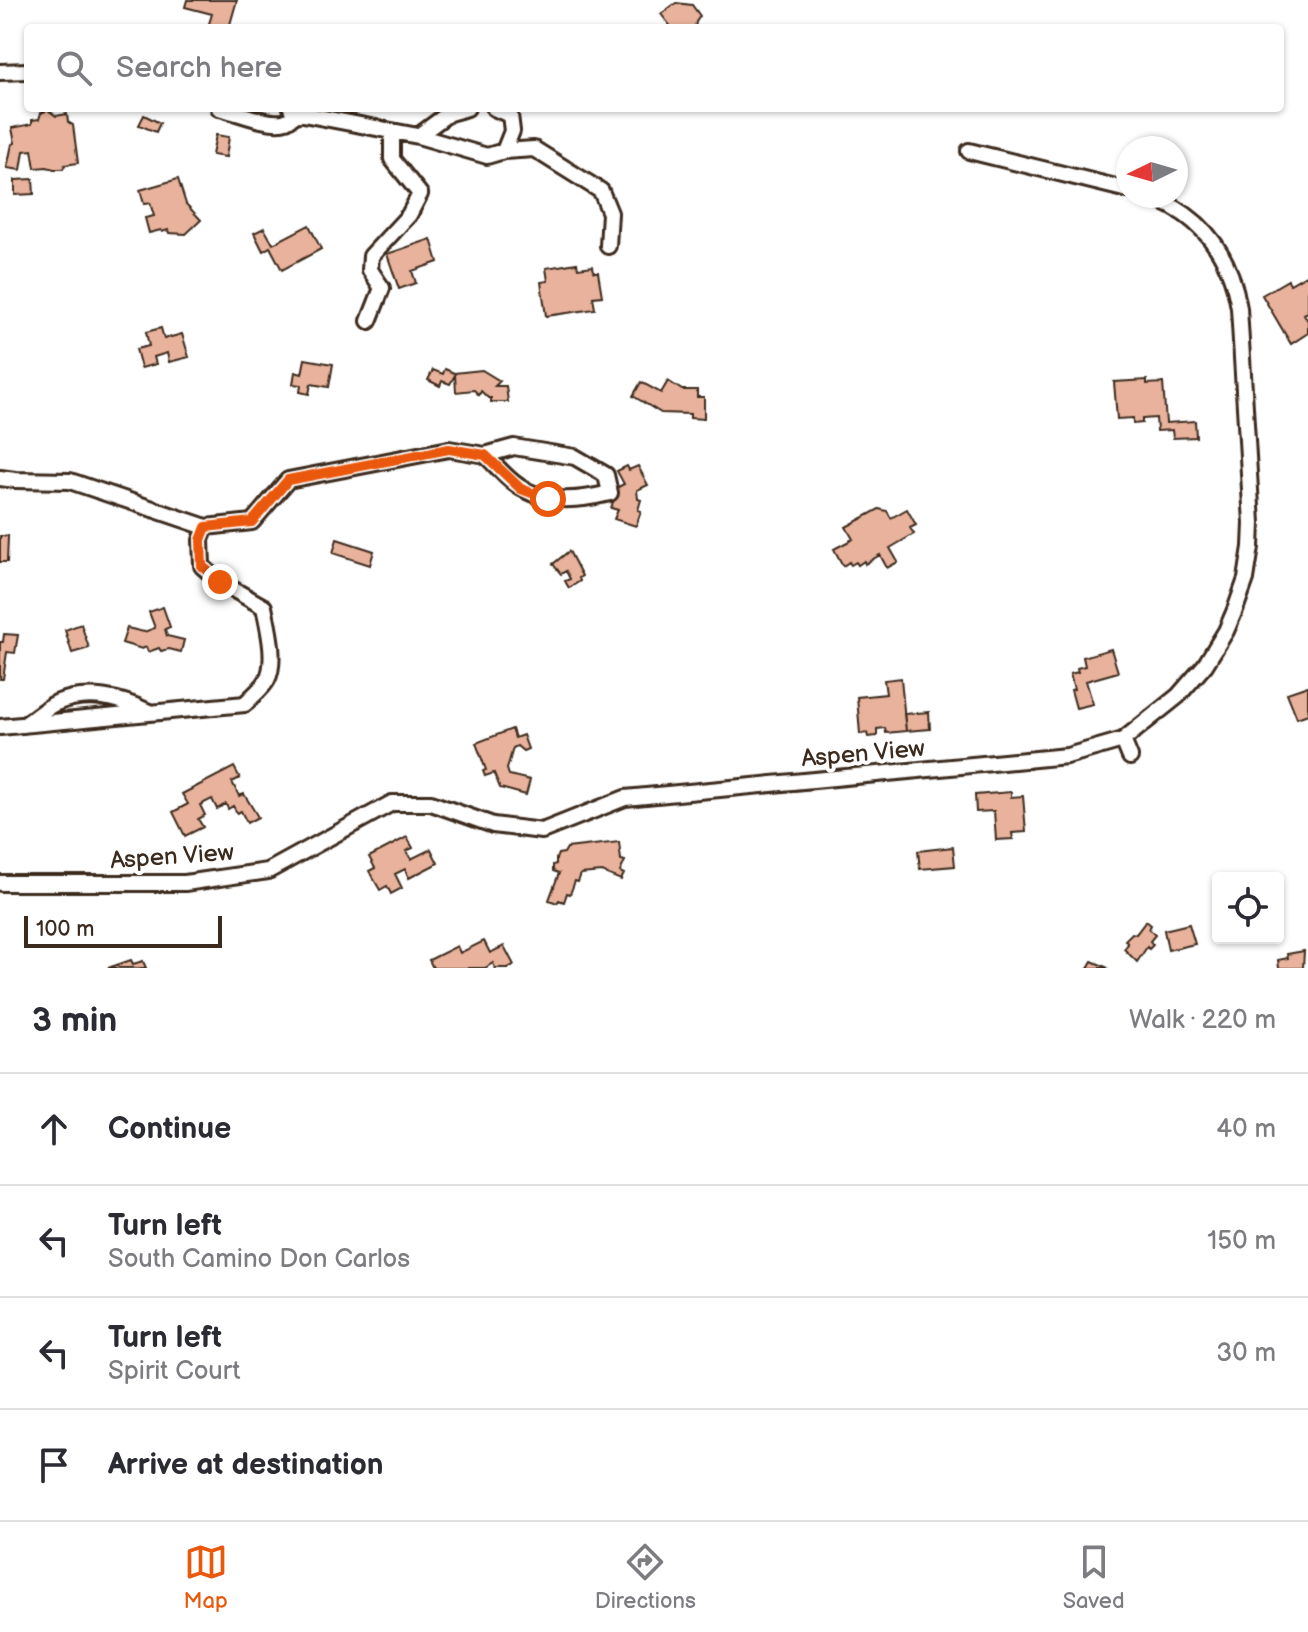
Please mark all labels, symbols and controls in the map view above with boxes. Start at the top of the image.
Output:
search box [24,24,1284,112]
icon: search [52,46,96,90]
text: Search here [116,50,282,86]
north arrow [1116,136,1188,208]
route start [530,481,566,517]
route end [202,564,238,600]
street label: Aspen View [800,734,926,773]
street label: Aspen View [109,838,235,875]
map controls [1212,872,1284,944]
button: locate [1212,872,1284,944]
scale bar [24,912,222,948]
text: 100 m [36,916,95,943]
text: 3 min [32,1000,117,1041]
text: Walk · 220 m [1129,1005,1276,1036]
icon: ahead [32,1107,76,1151]
text: Continue [108,1111,231,1147]
text: 40 m [1216,1114,1276,1145]
text: Turn left [108,1208,222,1244]
icon: left [32,1219,76,1263]
text: 150 m [1207,1226,1276,1257]
text: South Camino Don Carlos [108,1244,410,1275]
text: Turn left [108,1320,222,1356]
icon: left [32,1331,76,1375]
text: 30 m [1216,1338,1276,1369]
text: Spirit Court [108,1356,241,1387]
icon: arrive [32,1443,76,1487]
text: Arrive at destination [108,1447,384,1483]
tab: Map [183,1540,228,1615]
tab: Directions [595,1540,696,1615]
tab: Saved [1063,1540,1125,1615]

